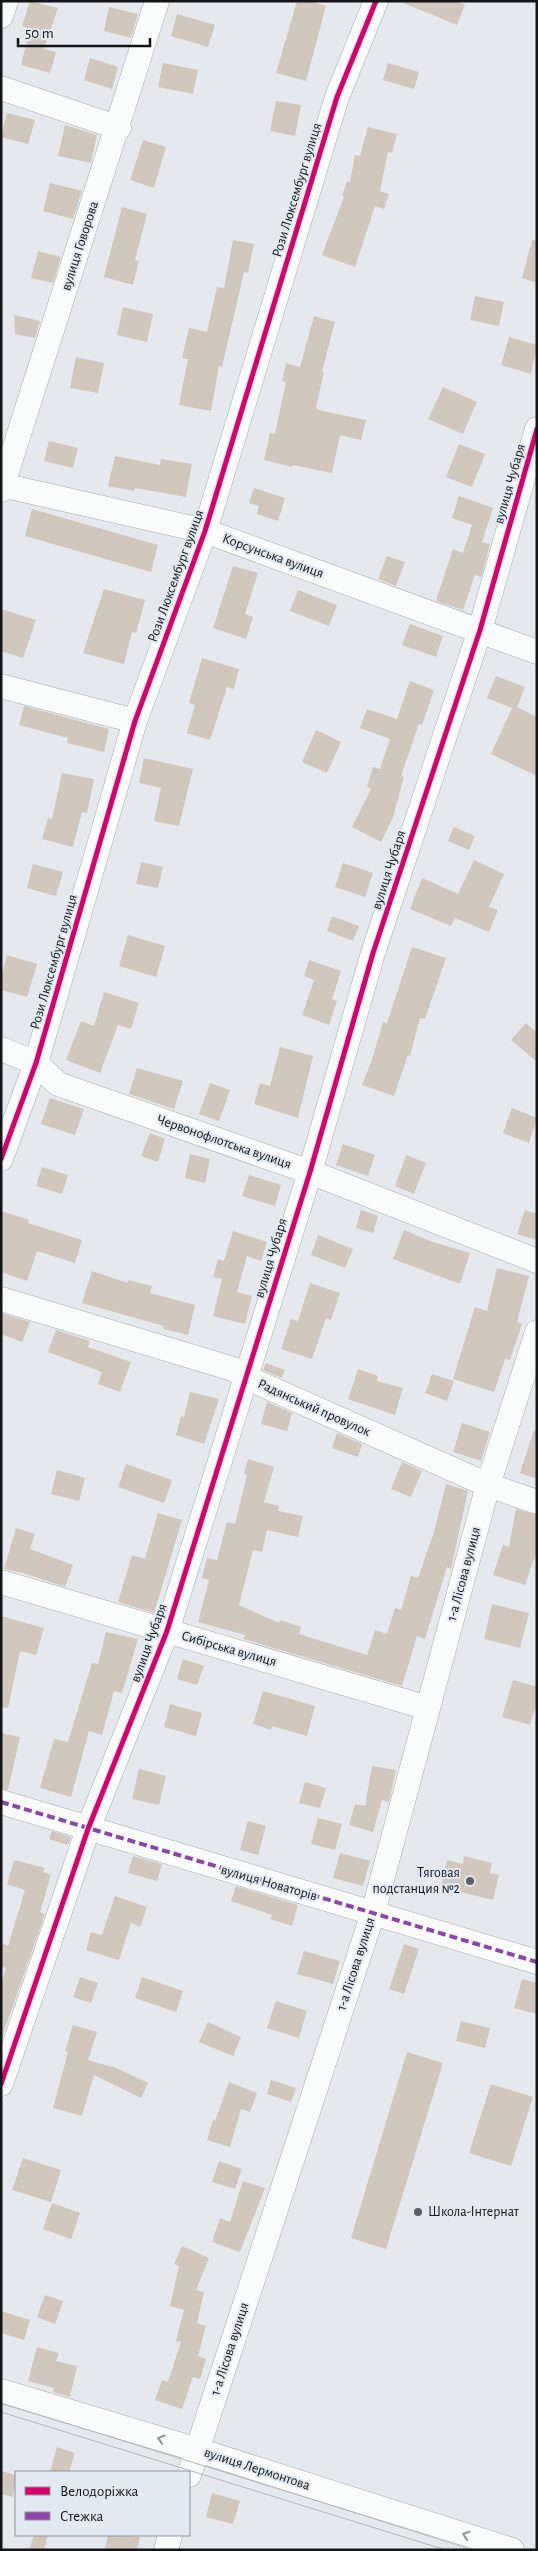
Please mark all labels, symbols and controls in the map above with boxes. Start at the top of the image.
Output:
scale bar [18,15,150,47]
text: 50 m [25,26,54,41]
street label: Рози Люксембург вулиця [270,121,324,259]
street label: вулиця Говорова [59,199,101,293]
street label: вулиця Чубаря [492,442,528,526]
street label: Рози Люксембург вулиця [146,508,206,644]
street label: Корсунська вулиця [220,531,326,581]
street label: вулиця Чубаря [370,829,408,911]
street label: Рози Люксембург вулиця [28,893,80,1031]
street label: Червонофлотська вулиця [155,1112,293,1172]
street label: вулиця Чубаря [252,1216,290,1300]
street label: Радянський провулок [255,1377,373,1439]
street label: 1-а Лісова вулиця [445,1525,483,1623]
street label: вулиця Чубаря [128,1602,170,1684]
street label: Сибірська вулиця [180,1629,278,1669]
street label: вулиця Новаторів [219,1863,319,1903]
place label: Тяговая подстанция №2 [373,1866,460,1896]
marker: Тяговая подстанция №2 [464,1875,476,1887]
street label: 1-а Лісова вулиця [334,1916,378,2012]
place label: Школа-Інтернат [428,2205,520,2219]
marker: Школа-Інтернат [412,2206,424,2218]
street label: 1-а Лісова вулиця [208,2301,252,2397]
one-way arrow [157,2434,165,2444]
street label: вулиця Лермонтова [202,2445,312,2493]
legend [15,2471,190,2536]
text: Велодоріжка [60,2484,139,2499]
text: Стежка [60,2509,104,2524]
one-way arrow [462,2531,471,2541]

